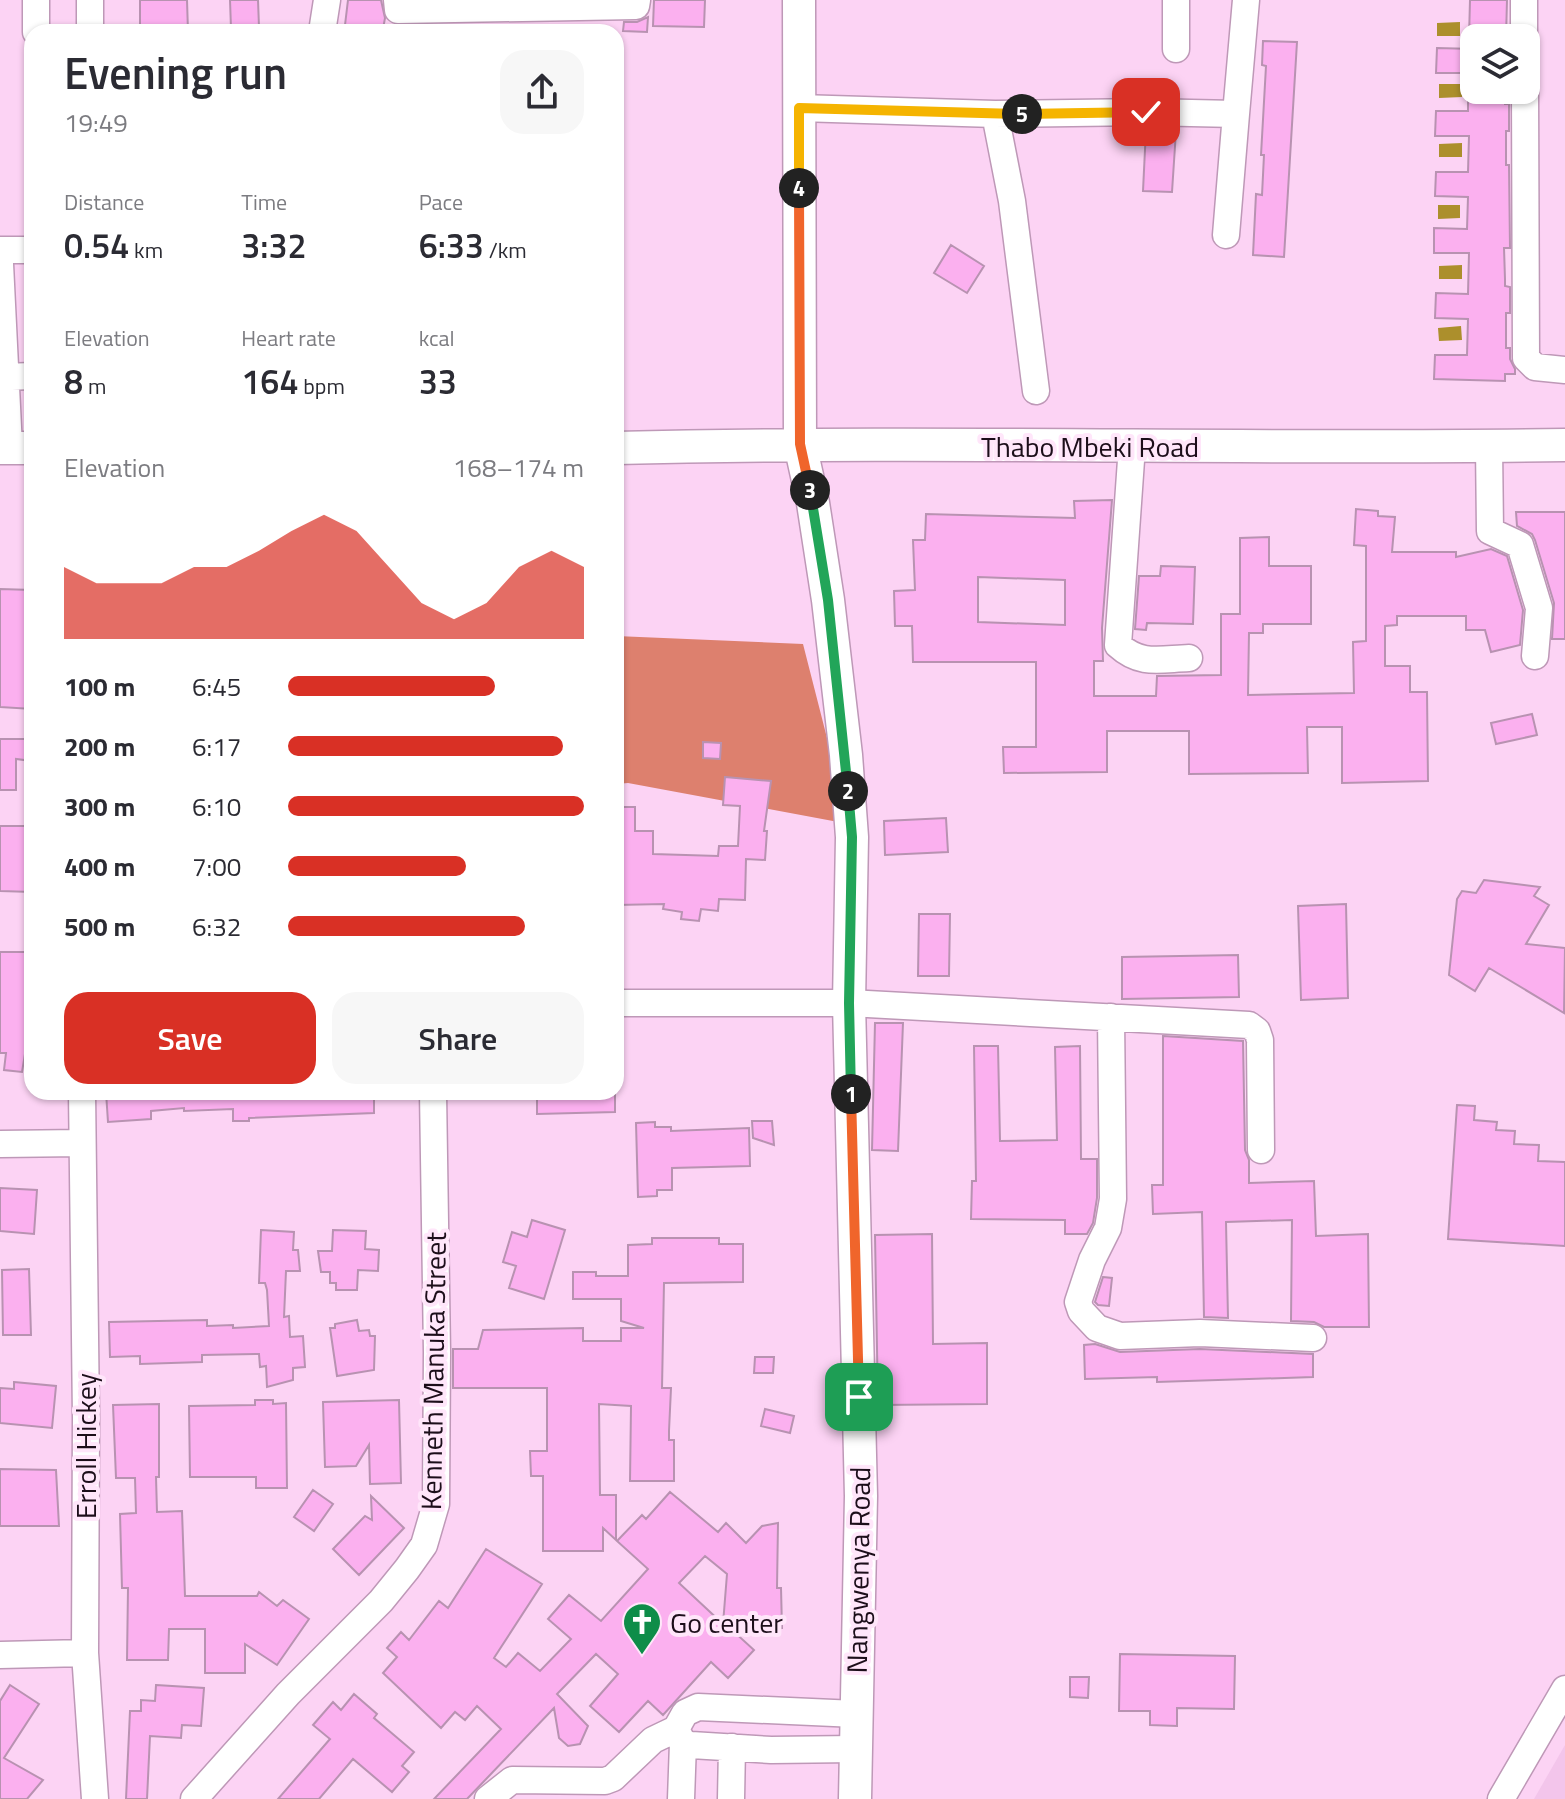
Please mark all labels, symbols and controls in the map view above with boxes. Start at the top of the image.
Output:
map controls [1460,24,1540,104]
button: layers [1460,24,1540,104]
text: Evening run [64,39,287,106]
button: share [500,50,584,134]
pin [1112,78,1180,146]
icon: check [1124,90,1168,134]
pin: 5 [1002,94,1042,134]
text: 5 [1016,97,1028,131]
text: 19:49 [64,103,128,142]
pin: 4 [779,168,819,208]
text: 4 [793,171,805,205]
text: Distance [64,185,144,219]
text: Time [241,185,287,219]
text: Pace [419,185,463,219]
text: 0.54 [64,219,129,271]
text: 3:32 [241,219,307,271]
text: 6:33 [419,219,484,271]
text: km [129,233,163,267]
text: /km [484,233,527,267]
text: Elevation [64,321,150,355]
text: Heart rate [241,321,336,355]
text: kcal [419,321,455,355]
text: 8 [64,355,83,407]
text: 164 [241,355,298,407]
text: 33 [419,355,457,407]
text: m [83,369,106,403]
text: bpm [298,369,345,403]
street label: Thabo Mbeki Road [981,425,1199,468]
text: Elevation [64,448,165,487]
text: 168–174 m [453,448,584,487]
pin: 3 [790,470,830,510]
text: 3 [804,473,816,507]
text: 100 m [64,667,135,706]
text: 6:45 [192,667,241,706]
text: 200 m [64,727,135,766]
text: 6:17 [192,727,241,766]
pin: 2 [828,771,868,811]
text: 2 [842,774,854,808]
text: 300 m [64,787,135,826]
text: 6:10 [192,787,241,826]
text: 400 m [64,847,135,886]
text: 7:00 [192,847,241,886]
text: 500 m [64,907,135,946]
text: 6:32 [192,907,241,946]
button: Save [64,992,316,1084]
button: Share [332,992,584,1084]
pin: 1 [831,1074,871,1114]
text: 1 [845,1077,857,1111]
street label: Kenneth Manuka Street [409,1232,457,1510]
pin [825,1363,893,1431]
street label: Erroll Hickey [64,1373,107,1519]
icon: arrive [837,1375,881,1419]
street label: Nangwenya Road [835,1466,881,1674]
church icon: Go center [621,1601,663,1656]
place label: Go center [670,1601,783,1644]

